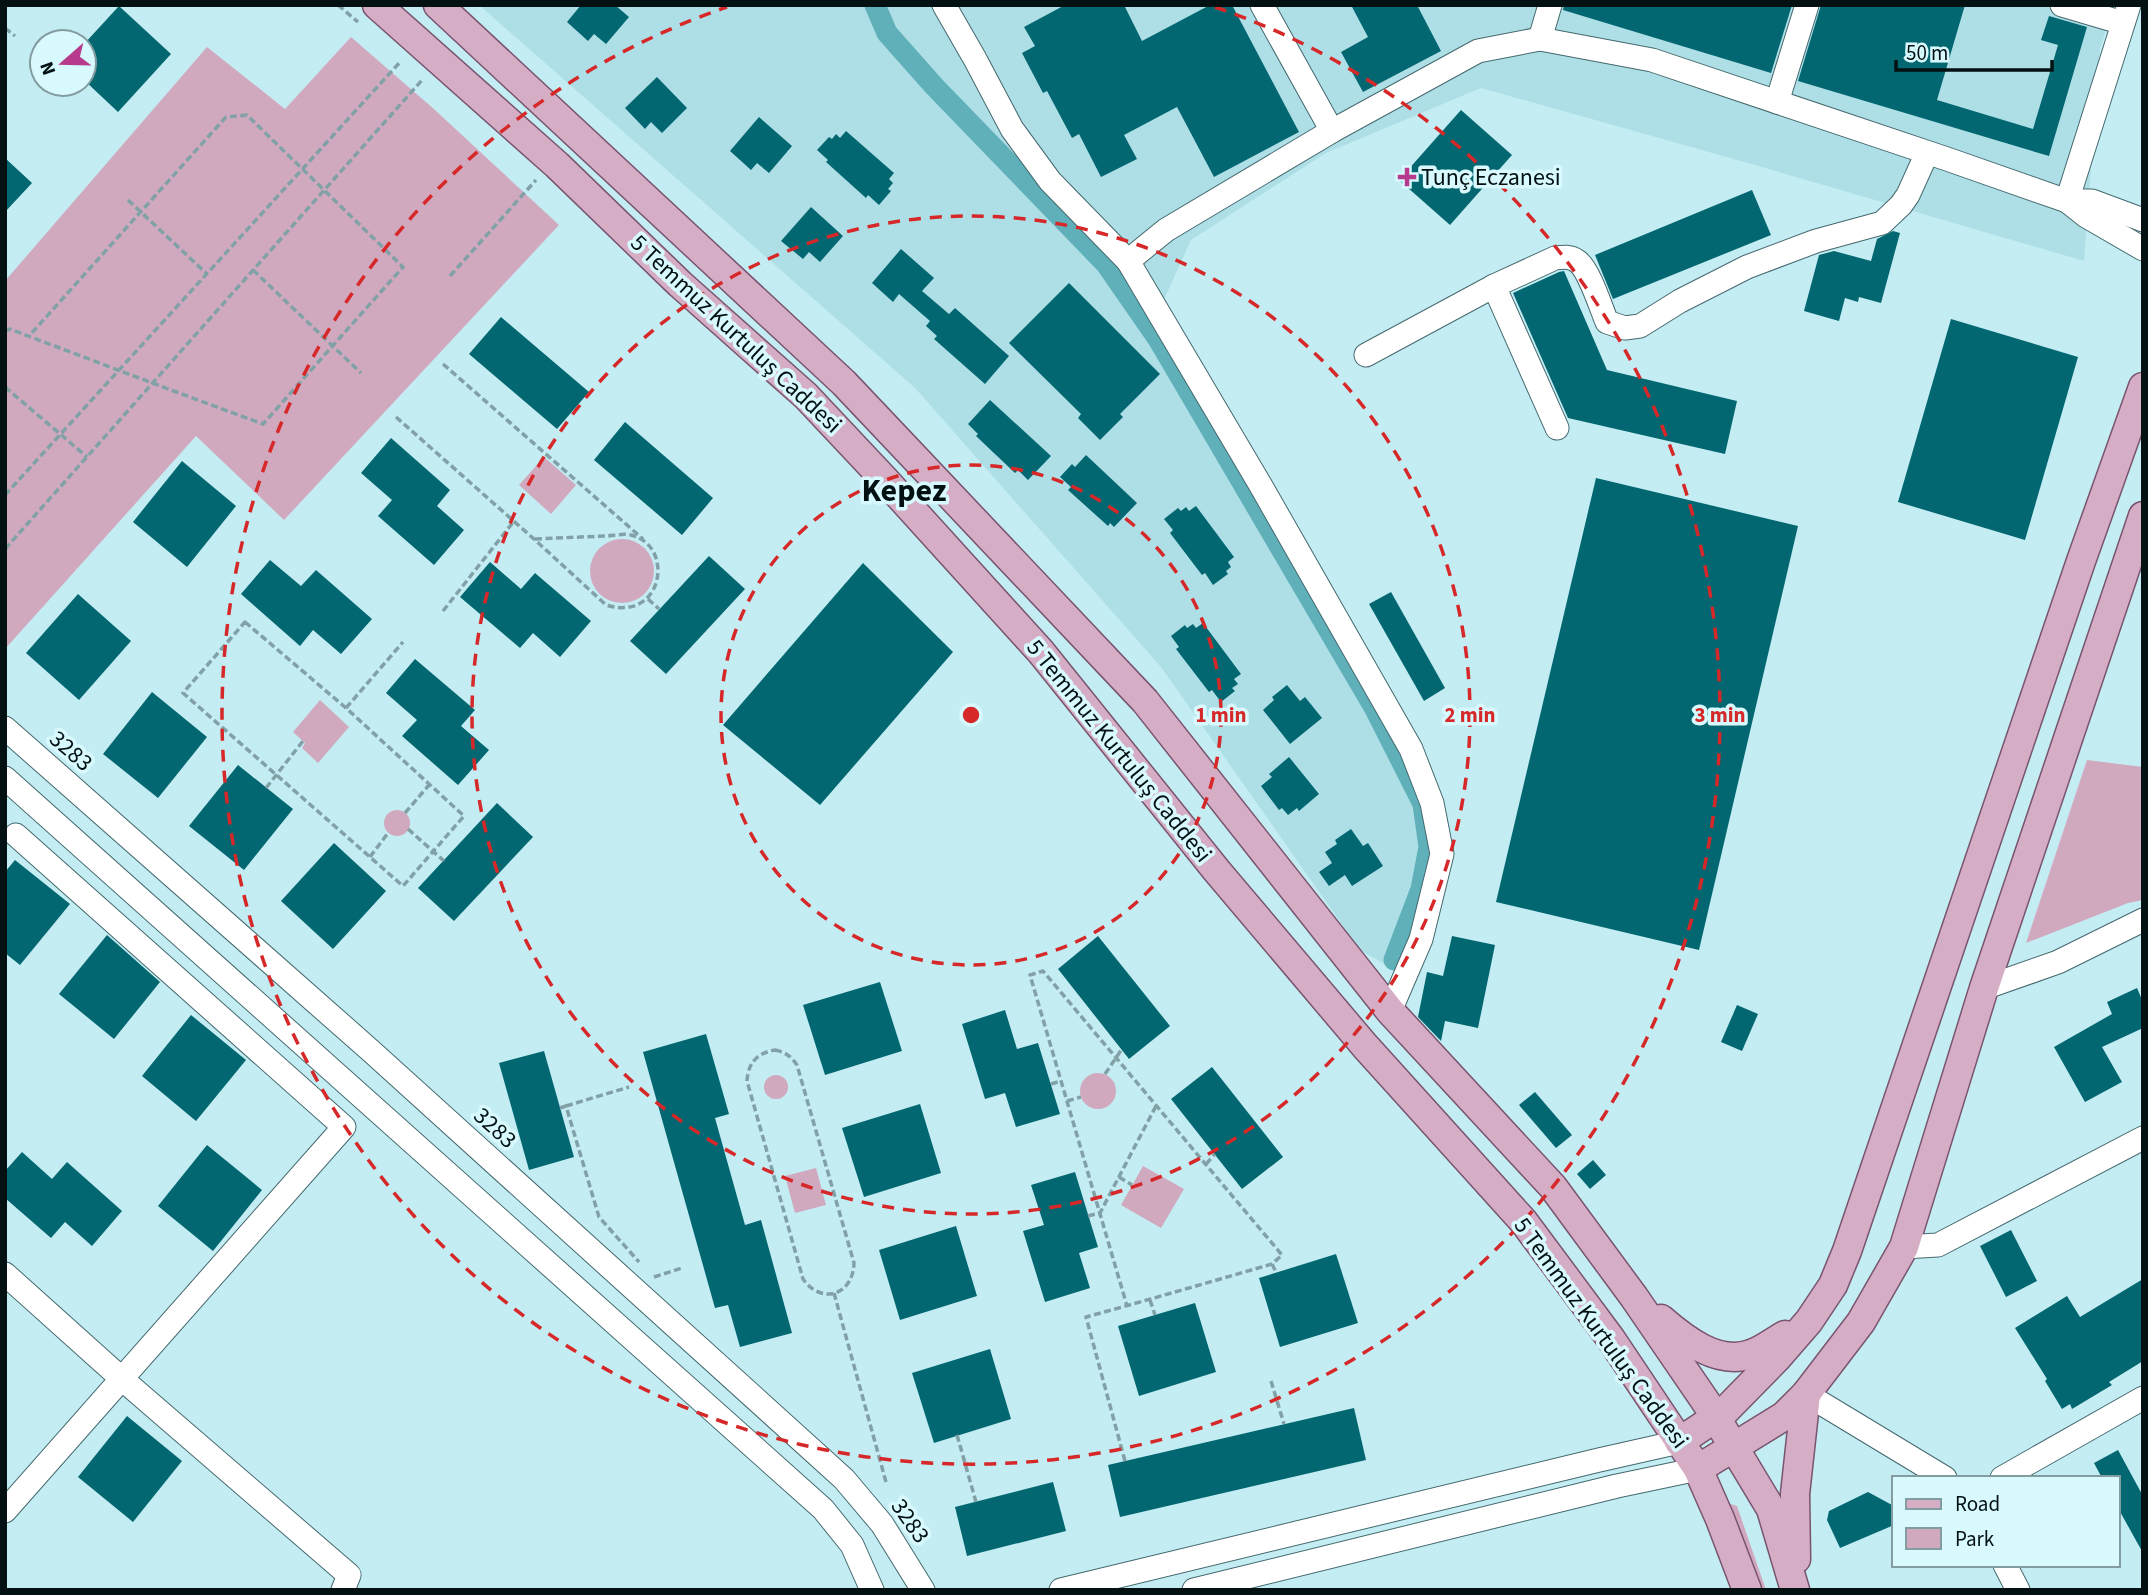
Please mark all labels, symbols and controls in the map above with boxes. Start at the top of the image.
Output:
north arrow [28,28,98,98]
scale bar [1896,28,2052,72]
text: 50 m [1906,38,1948,68]
text: N [34,58,63,79]
place label: Tunç Eczanesi [1421,160,1561,195]
marker: Tunç Eczanesi [1399,169,1415,185]
street label: 5 Temmuz Kurtuluş Caddesi [622,226,850,442]
district label: Kepez [861,468,947,514]
street label: 5 Temmuz Kurtuluş Caddesi [1018,632,1220,870]
text: 1 min [1195,700,1247,730]
text: 2 min [1444,700,1496,730]
text: 3 min [1694,700,1746,730]
centre of rings [959,703,983,727]
street label: 3283 [42,722,100,780]
street label: 3283 [466,1099,524,1157]
street label: 5 Temmuz Kurtuluş Caddesi [1505,1210,1697,1456]
legend [1892,1476,2120,1567]
text: Road [1955,1489,2000,1519]
street label: 3283 [882,1491,938,1551]
text: Park [1955,1524,1995,1554]

